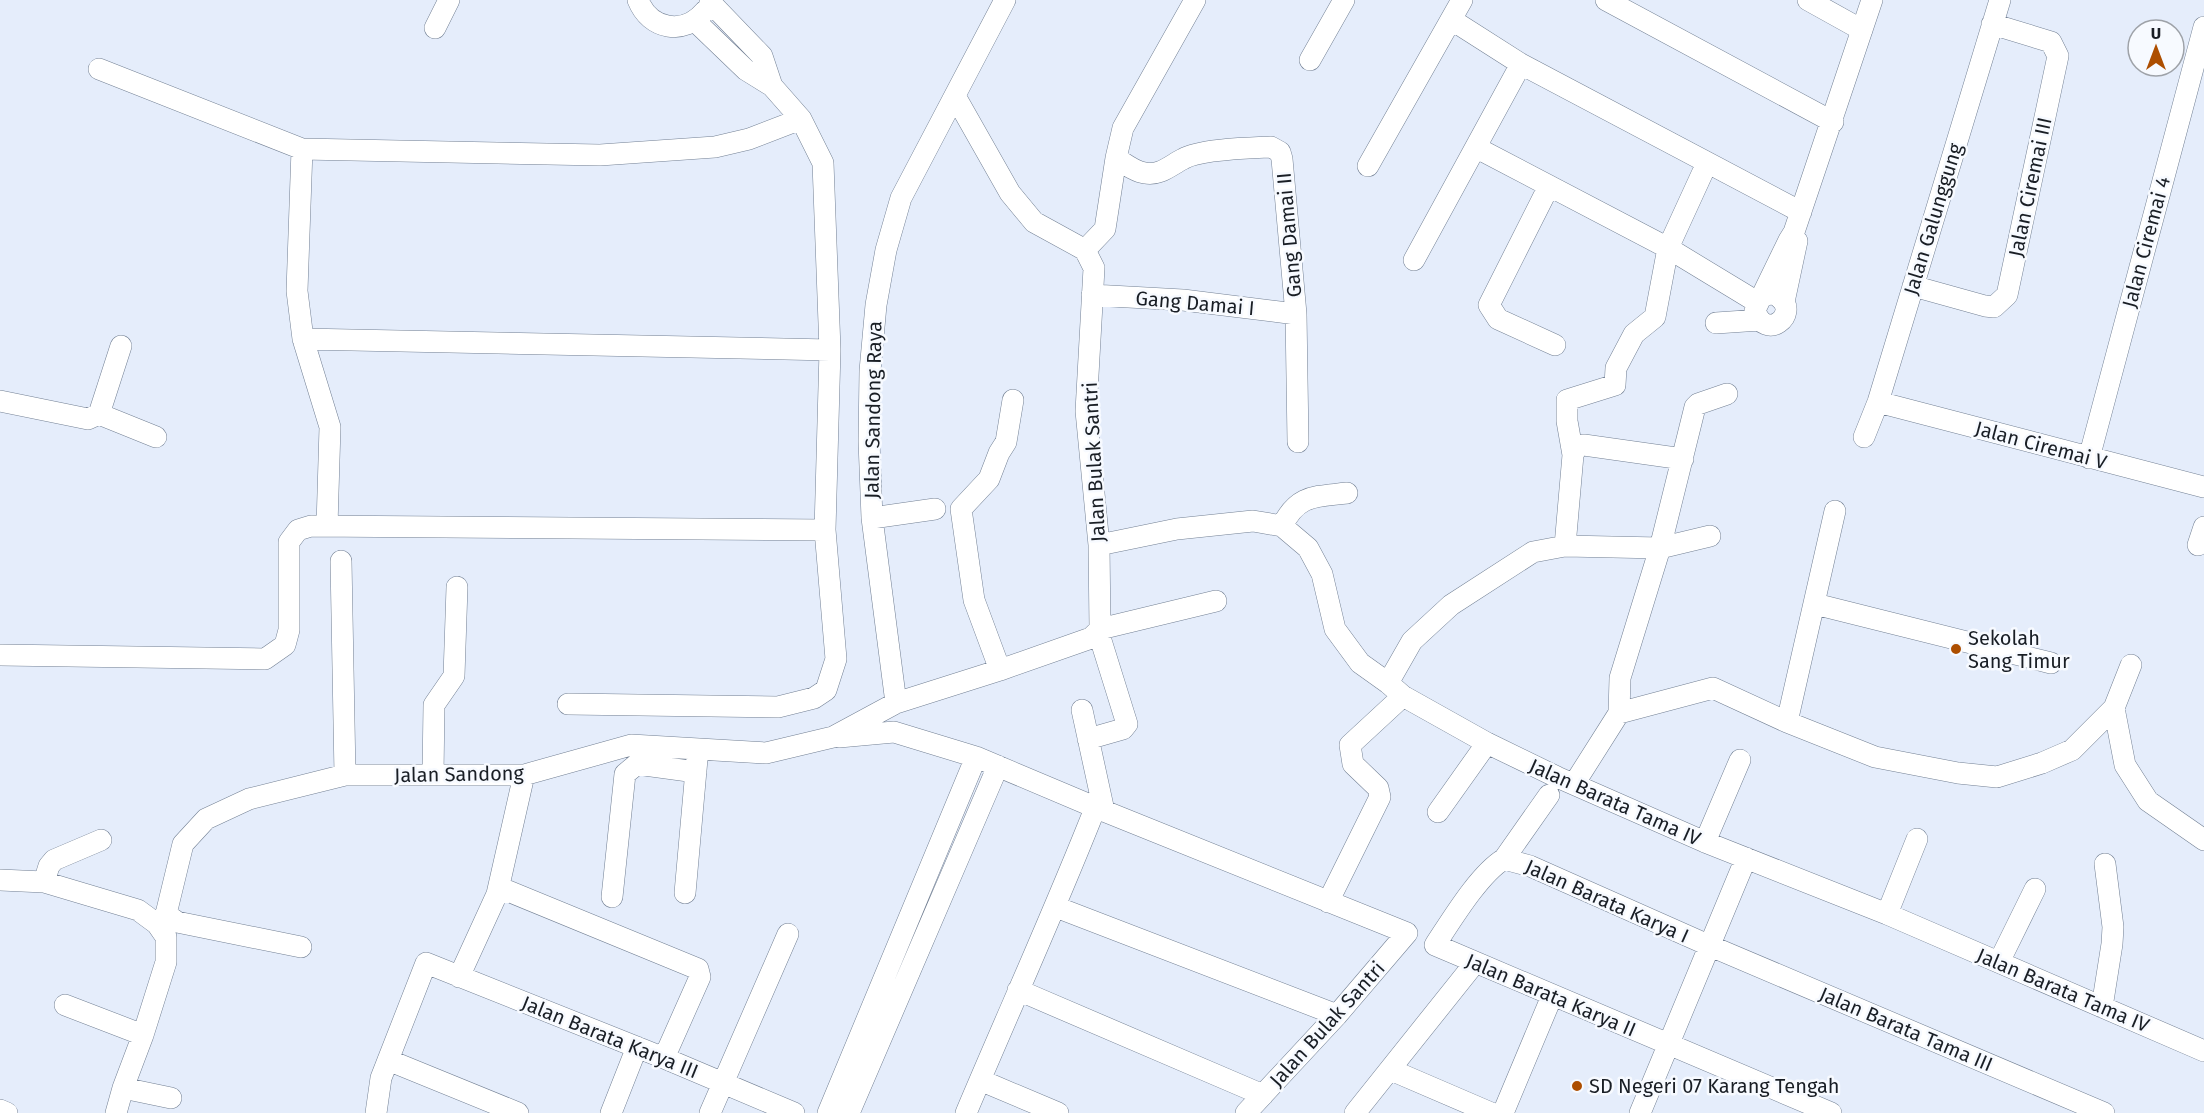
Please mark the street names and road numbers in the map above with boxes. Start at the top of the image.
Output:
street label: Jalan Ciremai III [2004,115,2056,259]
street label: Jalan Galunggung [1899,140,1968,298]
street label: Gang Damai II [1272,172,1306,298]
street label: Jalan Ciremai 4 [2117,173,2175,310]
street label: Gang Damai I [1135,286,1255,320]
street label: Jalan Sandong Raya [859,321,887,499]
street label: Jalan Bulak Santri [1078,381,1110,543]
street label: Jalan Ciremai V [1973,416,2109,474]
street label: Jalan Barata Tama IV [1526,753,1704,851]
street label: Jalan Sandong [394,761,525,787]
street label: Jalan Barata Karya I [1522,854,1692,948]
street label: Jalan Barata Tama IV [1973,943,2153,1037]
street label: Jalan Barata Karya II [1462,948,1640,1042]
street label: Jalan Bulak Santri [1264,956,1390,1092]
street label: Jalan Barata Tama III [1816,982,1996,1076]
street label: Jalan Barata Karya III [518,991,702,1083]

